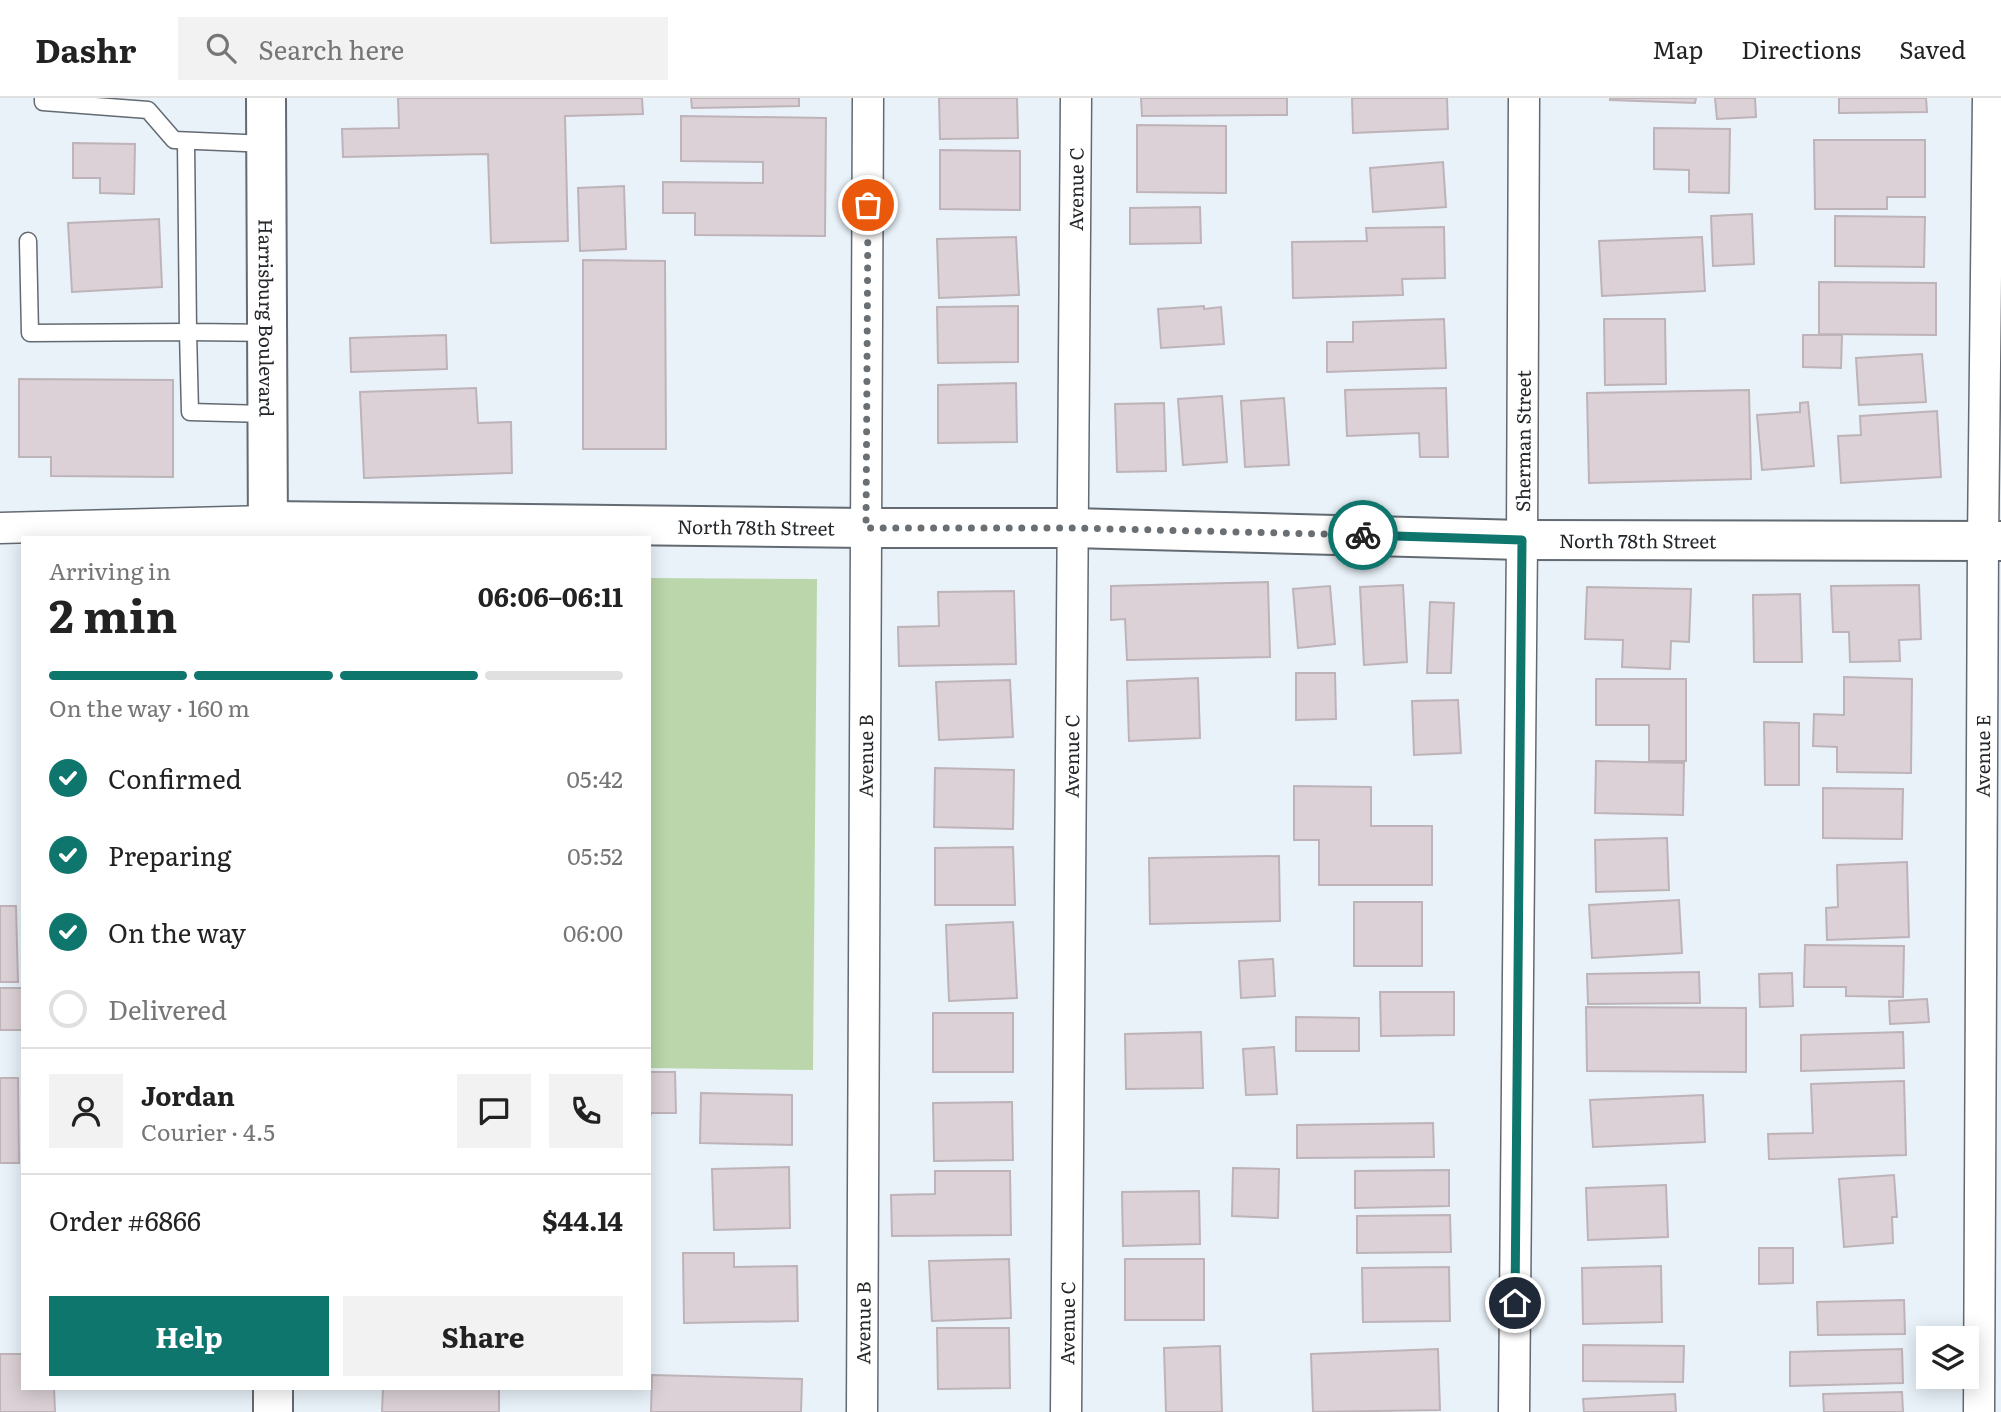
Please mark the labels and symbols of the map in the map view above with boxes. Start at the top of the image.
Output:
street label: Avenue C [1061,147,1090,231]
pin [838,175,898,235]
street label: Harrisburg Boulevard [253,219,281,418]
street label: Sherman Street [1508,370,1537,512]
courier [1328,500,1398,570]
street label: North 78th Street [677,512,835,542]
street label: North 78th Street [1559,526,1717,554]
street label: Avenue B [851,714,879,798]
street label: Avenue C [1057,714,1085,798]
street label: Avenue E [1968,715,1996,797]
pin [1485,1273,1545,1333]
street label: Avenue B [848,1281,877,1365]
street label: Avenue C [1052,1281,1081,1365]

